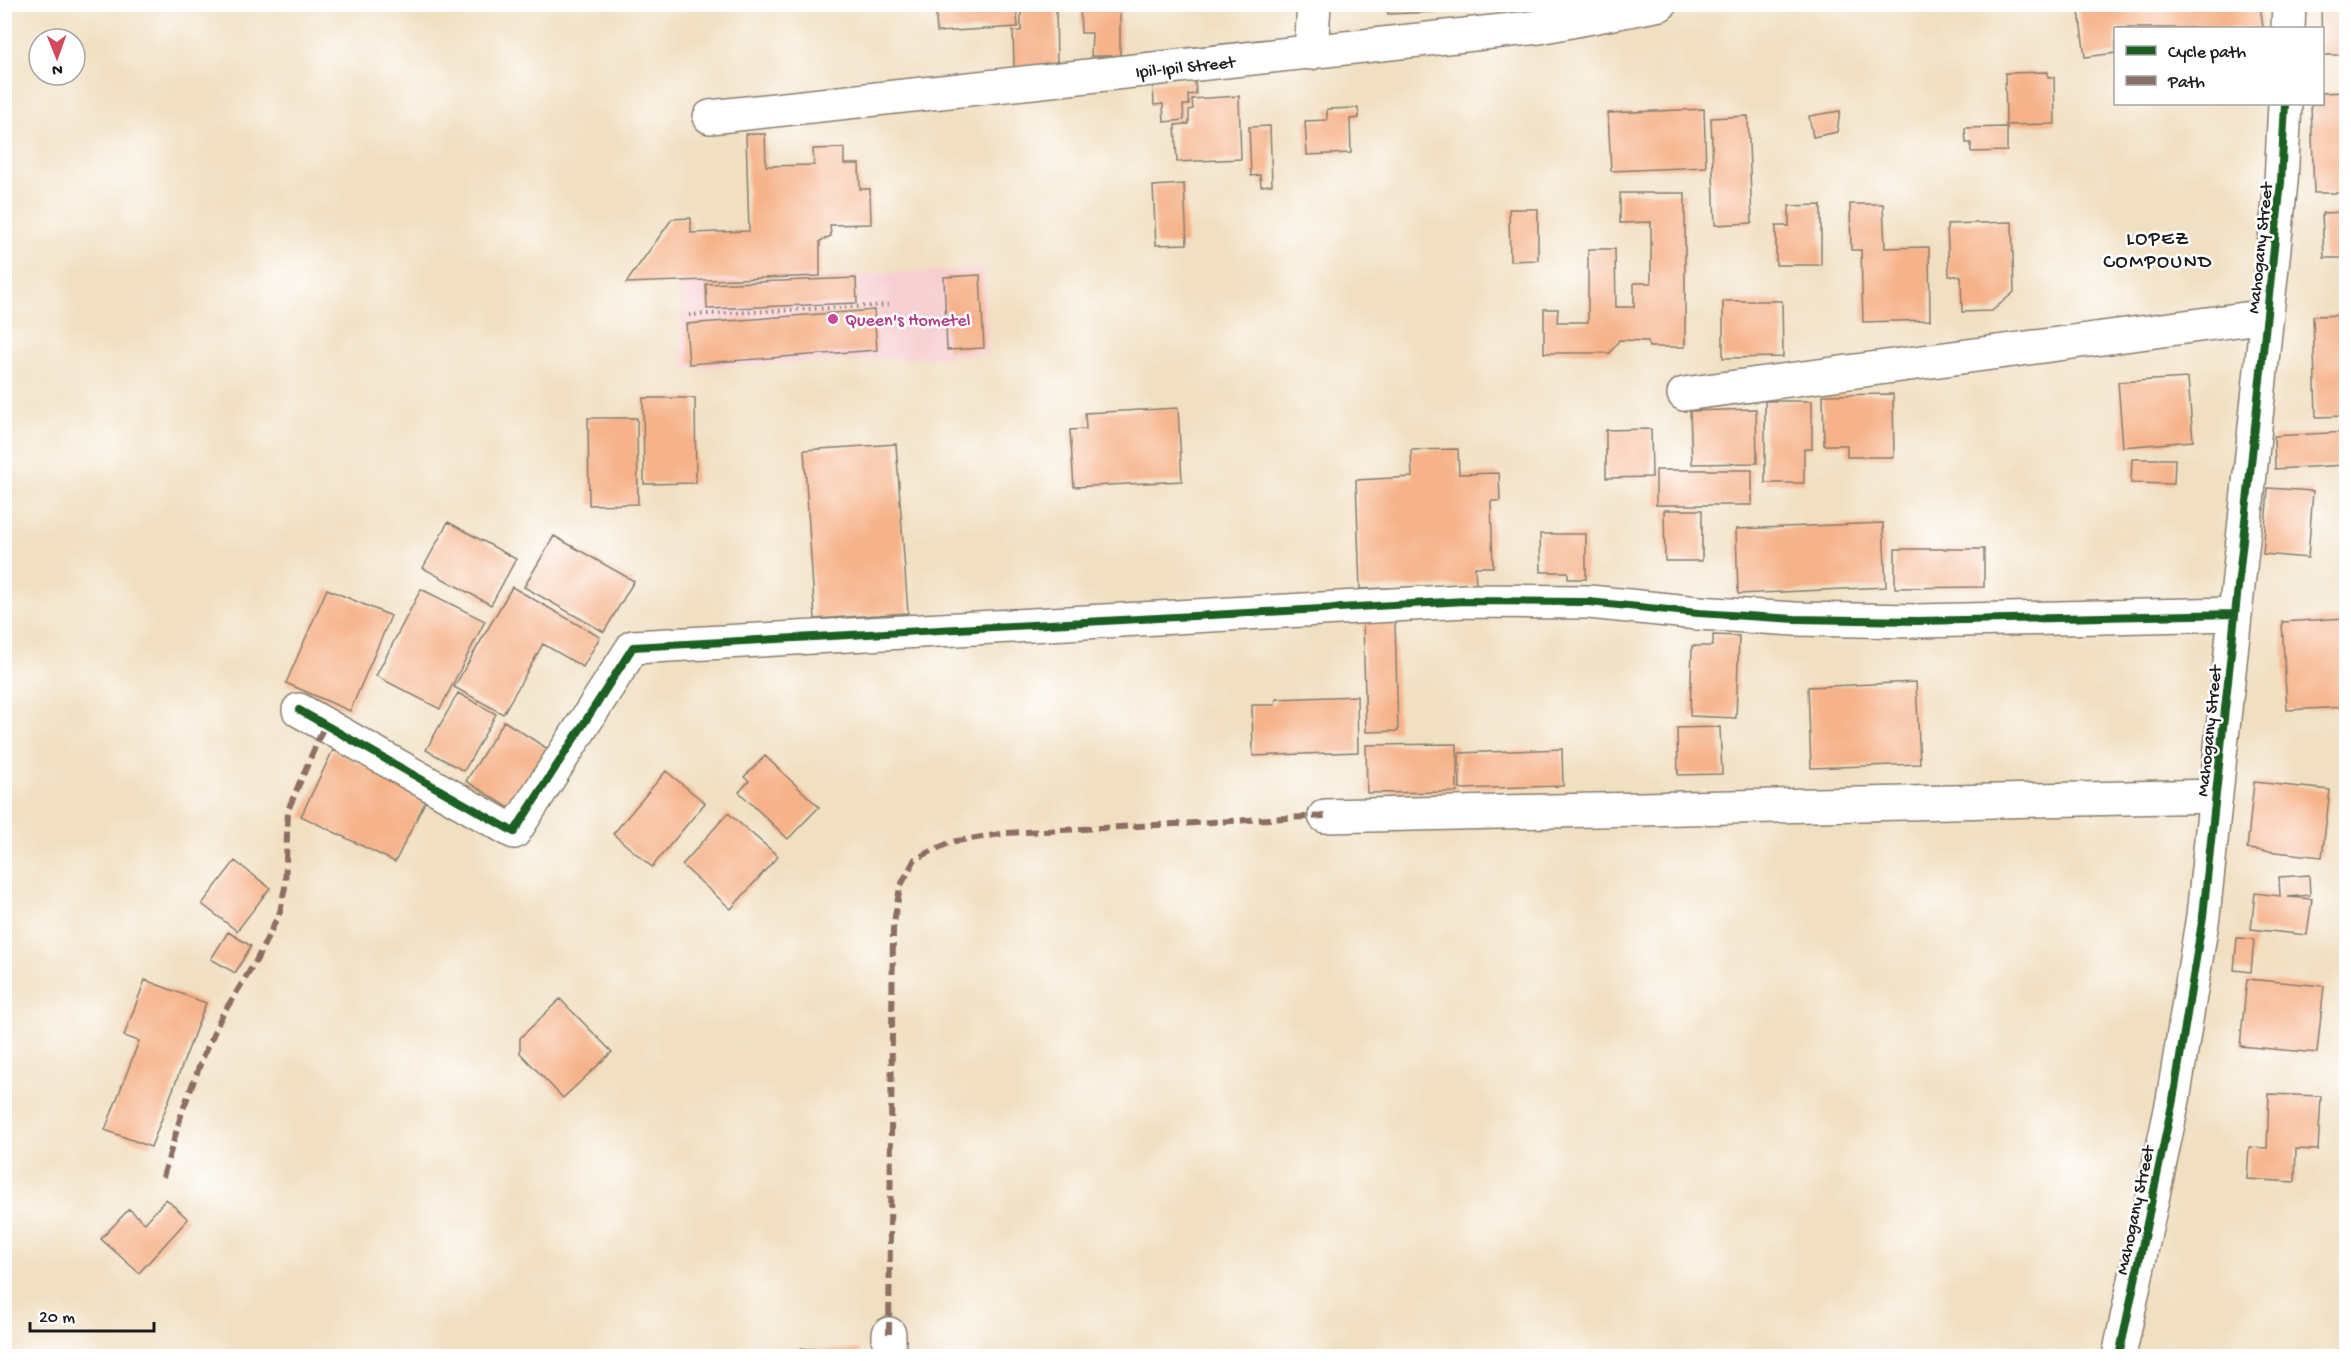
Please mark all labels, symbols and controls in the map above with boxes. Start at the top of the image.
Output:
north arrow [27,27,87,87]
legend [2114,27,2324,105]
text: Cycle path [2168,43,2246,64]
street label: Ipil-Ipil Street [1134,53,1238,84]
text: N [51,59,63,78]
text: Path [2167,73,2205,94]
street label: Mahogany Street [2244,180,2279,315]
district label: LOPEZ COMPOUND [2103,229,2213,275]
place label: Queen's Hometel [845,311,970,332]
marker: Queen's Hometel [826,312,840,326]
street label: Mahogany Street [2193,663,2228,798]
street label: Mahogany Street [2113,1142,2161,1277]
scale bar [30,1295,154,1333]
text: 20 m [39,1308,75,1329]

